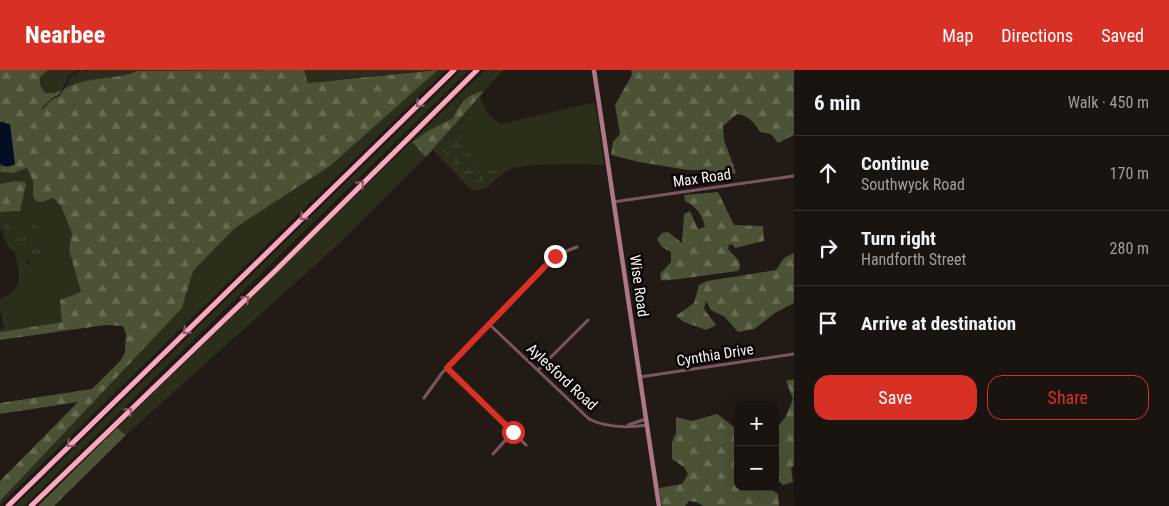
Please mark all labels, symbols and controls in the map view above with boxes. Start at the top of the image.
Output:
text: Nearbee [25,21,105,49]
text: Map [942,25,973,46]
text: Directions [1001,25,1073,46]
text: Saved [1101,25,1144,46]
text: 6 min [814,91,861,115]
text: Walk · 450 m [1068,93,1149,112]
one-way arrow [416,98,425,107]
text: Continue [861,152,929,175]
icon: ahead [814,159,842,187]
text: 170 m [1110,164,1149,183]
street label: Max Road [672,165,732,191]
text: Southwyck Road [861,175,965,194]
one-way arrow [355,181,364,190]
one-way arrow [299,212,308,221]
text: Turn right [861,227,936,250]
icon: right [814,234,842,262]
text: 280 m [1110,239,1149,258]
route end [544,245,567,268]
text: Handforth Street [861,250,966,269]
street label: Wise Road [626,254,652,318]
one-way arrow [240,296,249,305]
icon: arrive [814,309,842,337]
text: Arrive at destination [861,312,1016,335]
one-way arrow [183,325,192,334]
street label: Aylesford Road [523,340,601,414]
street label: Cynthia Drive [675,340,755,370]
button: Save [814,375,977,420]
button: Share [987,375,1149,420]
map controls [734,401,779,491]
button: + [734,401,779,446]
one-way arrow [123,408,132,417]
route start [502,421,525,444]
one-way arrow [67,439,76,448]
button: − [734,446,779,491]

